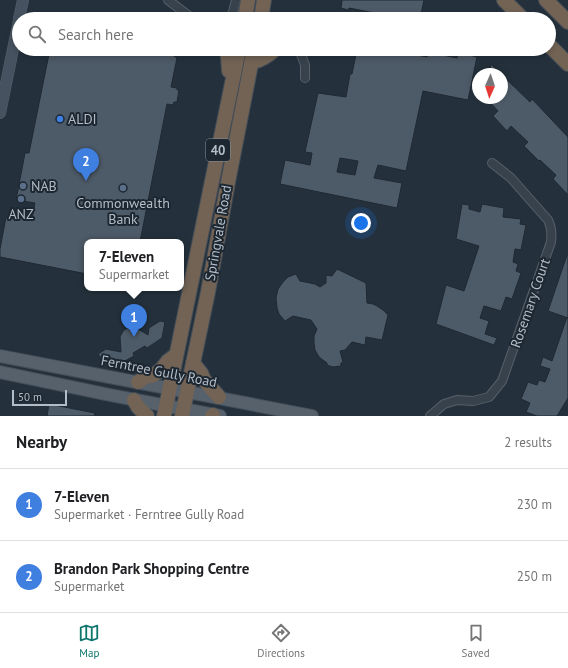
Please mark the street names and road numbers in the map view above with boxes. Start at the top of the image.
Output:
road number: 40 [206,139,230,161]
street label: Springvale Road [201,184,235,282]
street label: Rosemary Court [506,256,554,350]
street label: Ferntree Gully Road [99,351,219,391]

